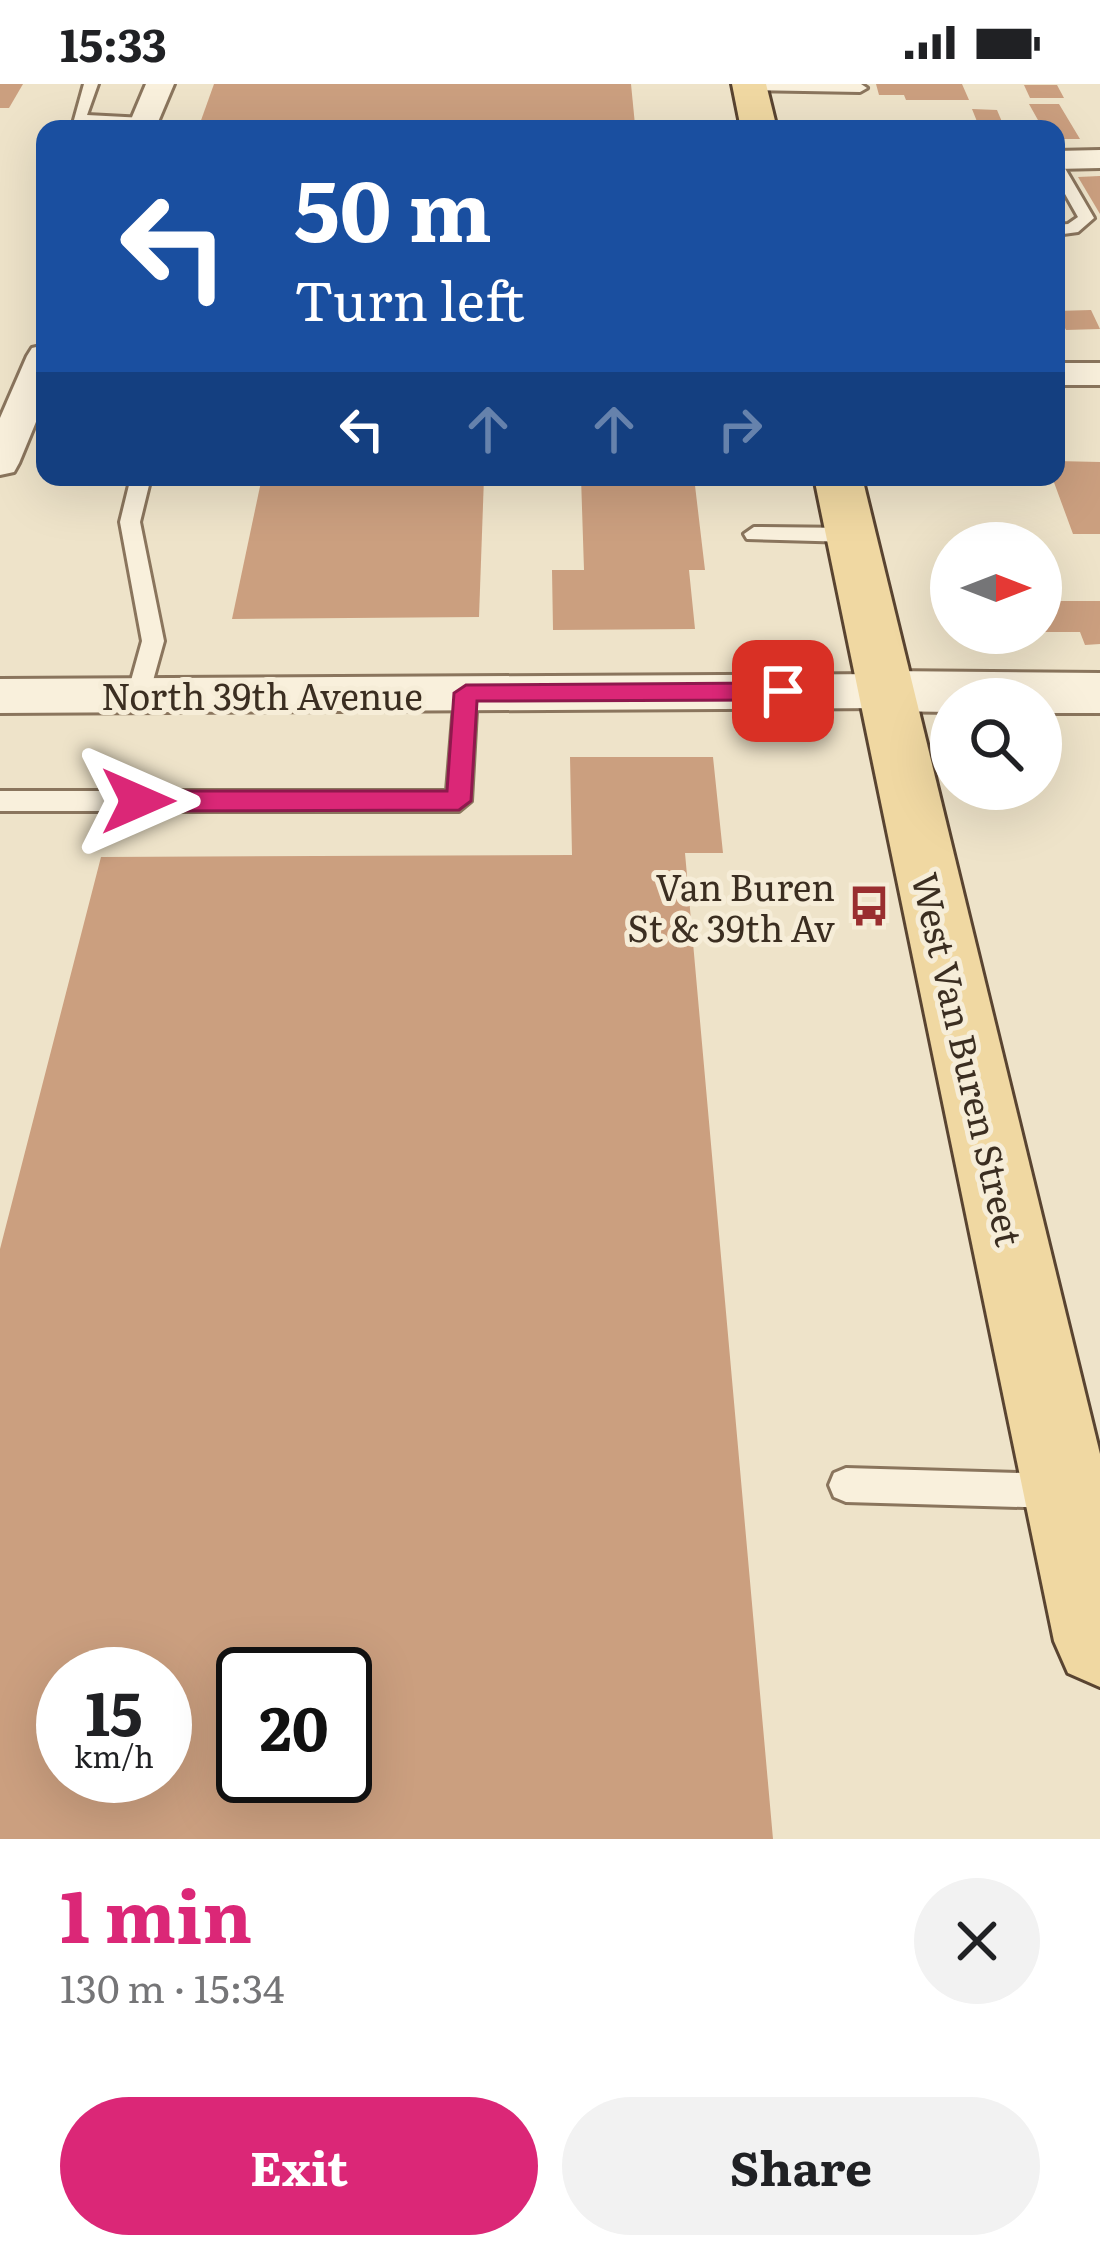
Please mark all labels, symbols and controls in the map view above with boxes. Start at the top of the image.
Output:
text: 15:33 [60,9,167,76]
text: 50 m [294,143,492,268]
icon: left [96,168,252,324]
text: Turn left [294,257,525,338]
icon: left [329,396,395,462]
icon: ahead [455,396,521,462]
icon: ahead [581,396,647,462]
icon: right [707,396,773,462]
north arrow [930,522,1062,654]
map controls [930,522,1062,810]
pin [732,640,834,742]
icon: arrive [750,658,816,724]
street label: North 39th Avenue [101,668,423,721]
button: search [930,678,1062,810]
position arrow [75,738,201,864]
place label: Van Buren St & 39th Av [627,859,835,953]
street label: West Van Buren Street [900,867,1038,1251]
bus stop icon: Van Buren St & 39th Av [846,883,892,929]
speed limit sign: 20 [216,1647,372,1803]
text: 15 [85,1665,143,1754]
text: km/h [74,1733,154,1777]
text: 1 min [60,1858,252,1965]
button: close [914,1878,1040,2004]
text: 130 m · 15:34 [60,1957,284,2015]
button: Exit [60,2097,538,2235]
button: Share [562,2097,1040,2235]

